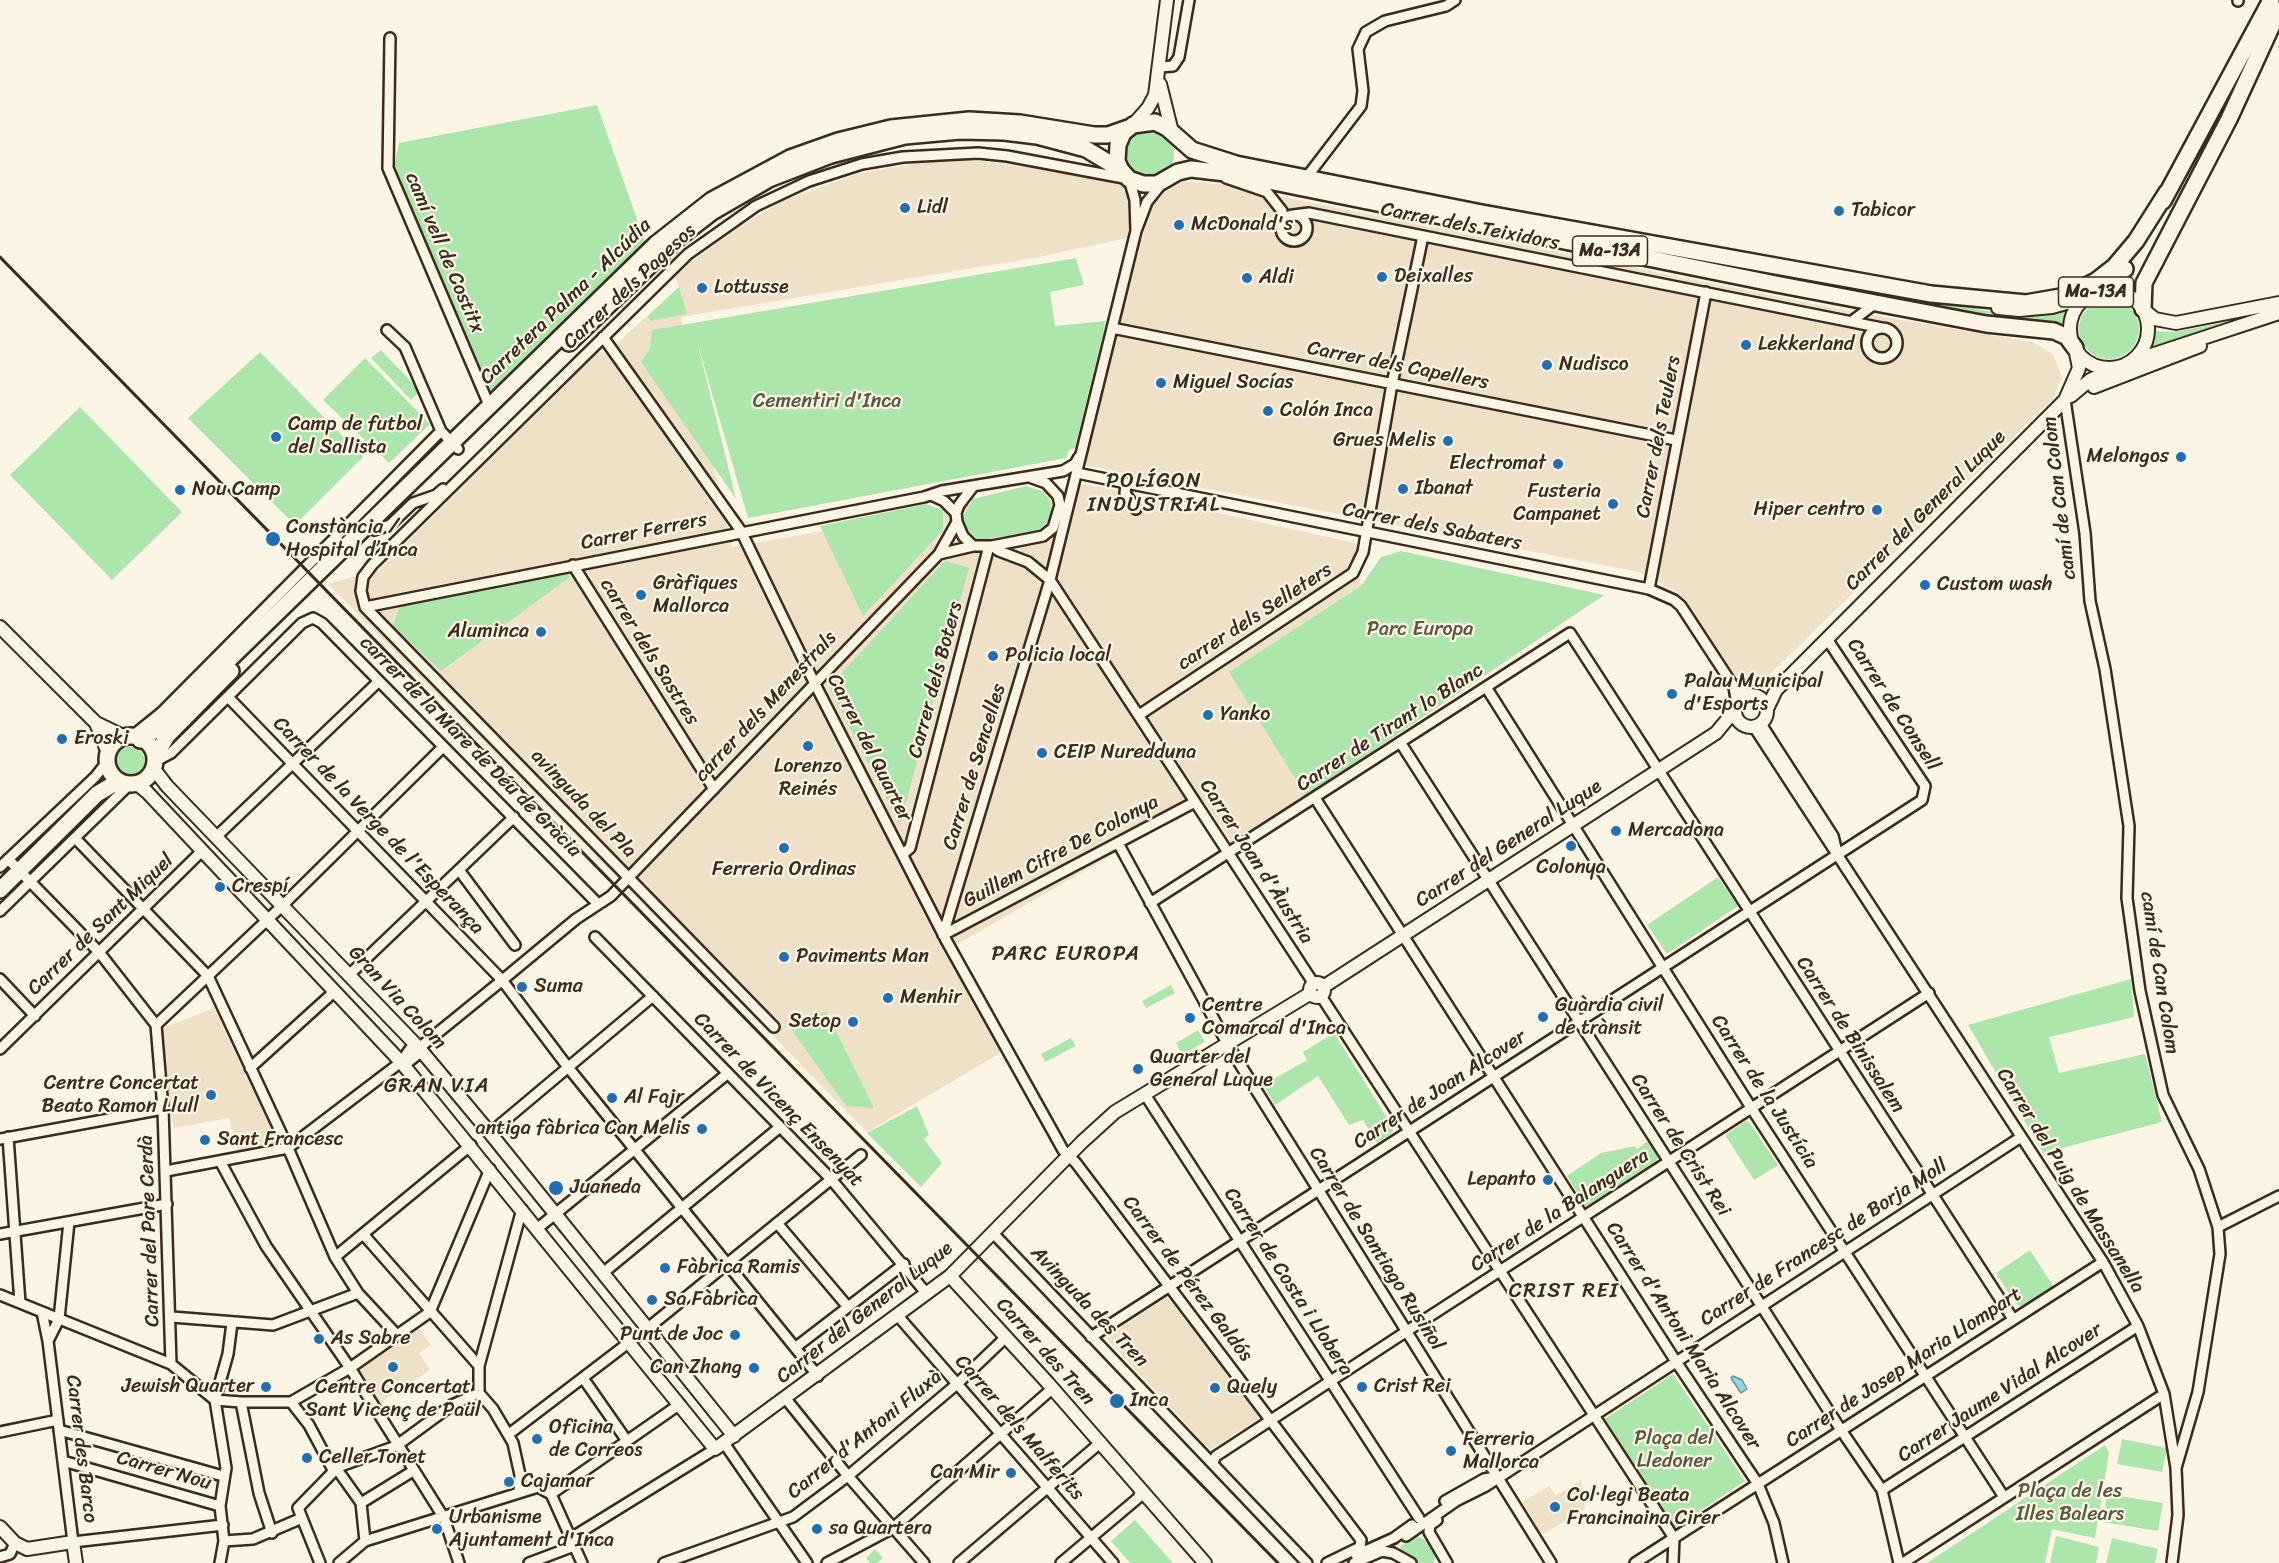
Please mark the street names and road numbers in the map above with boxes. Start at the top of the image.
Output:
street label: camí vell de Costitx [399,169,489,337]
street label: Carrer dels Teixidors [1379,198,1561,256]
street label: Carretera Palma - Alcúdia [475,214,657,390]
street label: Carrer dels Pagesos [559,219,701,355]
road number: Ma-13A [1572,236,1648,266]
road number: Ma-13A [2058,277,2134,307]
street label: Carrer dels Capellers [1305,337,1491,395]
street label: Carrer dels Teulers [1632,354,1686,520]
street label: camí de Can Colom [2038,415,2082,581]
street label: Carrer del General Luque [1841,426,2011,596]
street label: Carrer dels Sabaters [1340,498,1524,556]
street label: Carrer Ferrers [579,508,709,556]
street label: carrer dels Selleters [1173,558,1337,676]
street label: carrer dels Sastres [594,574,704,730]
street label: Carrer dels Boters [904,599,968,761]
street label: carrer dels Menestrals [690,627,842,787]
street label: carrer de la Mare de Déu de Gràcia [354,631,586,863]
street label: Carrer de Consell [1841,634,1945,776]
street label: Carrer de Tirant lo Blanc [1292,659,1488,797]
street label: Carrer del Quarter [821,670,917,826]
street label: Carrer de Sencelles [938,681,1012,853]
street label: Carrer de la Verge de l'Esperança [267,712,489,940]
street label: avinguda del Pla [525,745,641,863]
street label: Carrer Joan d'Àustria [1194,775,1318,949]
street label: Carrer del General Luque [1411,775,1607,913]
street label: Guillem Cifre De Colonya [959,790,1163,914]
street label: Carrer de Sant Miquel [23,849,179,1001]
street label: camí de Can Colom [2134,890,2184,1056]
street label: Gran Via Colom [343,941,451,1055]
street label: Carrer de Binissalem [1790,952,1910,1118]
street label: Carrer de Vicenç Ensenyat [688,1008,868,1192]
street label: Carrer de la Justícia [1705,1011,1823,1173]
street label: Carrer de Joan Alcover [1349,1025,1531,1155]
street label: Carrer del Puig de Massanella [1991,1064,2149,1298]
street label: Carrer de Crist Rei [1625,1069,1735,1221]
street label: Carrer del Pare Cerdà [135,1135,165,1327]
street label: Carrer de Santiago Rusiñol [1303,1143,1449,1355]
street label: Carrer de la Balanguera [1466,1144,1654,1278]
street label: Carrer de Francesc de Borja Moll [1696,1154,1952,1332]
street label: Carrer de Costa i Llobera [1218,1183,1358,1381]
street label: Carrer de Pérez Galdós [1117,1191,1257,1367]
street label: Carrer d'Antoni Maria Alcover [1600,1218,1766,1454]
street label: Carrer del General Luque [772,1237,958,1389]
street label: Avinguda des Tren [1025,1241,1153,1373]
street label: Carrer de Josep Maria Llompart [1781,1283,2027,1453]
street label: Carrer des Tren [990,1293,1100,1411]
street label: Carrer Jaume Vidal Alcover [1893,1318,2107,1468]
street label: Carrer dels Malferits [949,1350,1089,1506]
street label: Carrer d'Antoni Fluxà [783,1365,947,1505]
street label: Carrer des Barco [60,1374,102,1524]
street label: Carrer Nou [114,1446,214,1496]

